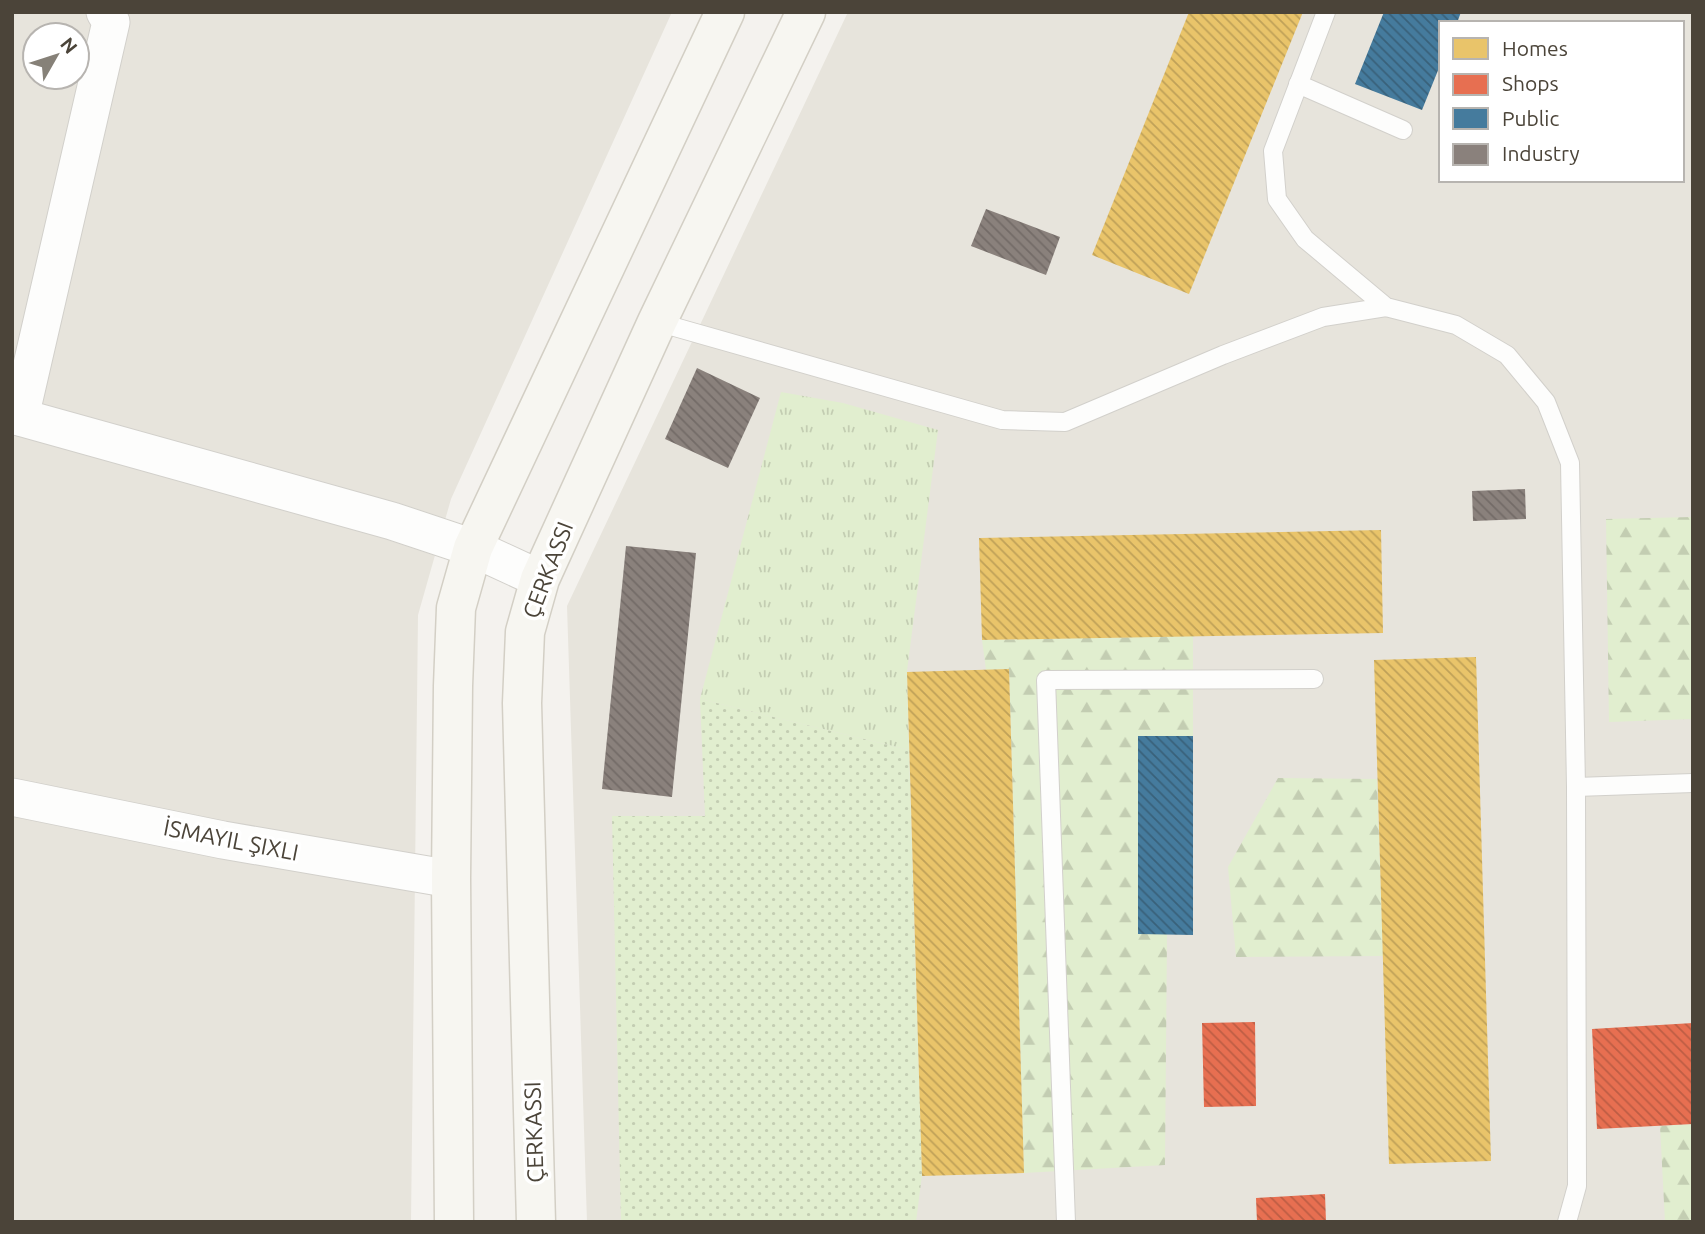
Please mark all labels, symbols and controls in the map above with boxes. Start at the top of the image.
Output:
north arrow [21,21,91,91]
legend [1439,21,1684,182]
text: N [56,33,82,58]
text: Homes [1502,36,1568,60]
text: Shops [1502,71,1559,95]
text: Public [1502,106,1559,130]
text: Industry [1502,141,1580,165]
street label: ÇERKASSI [518,518,577,622]
street label: İSMAYIL ŞIXLI [161,814,301,865]
street label: ÇERKASSI [519,1081,548,1183]

